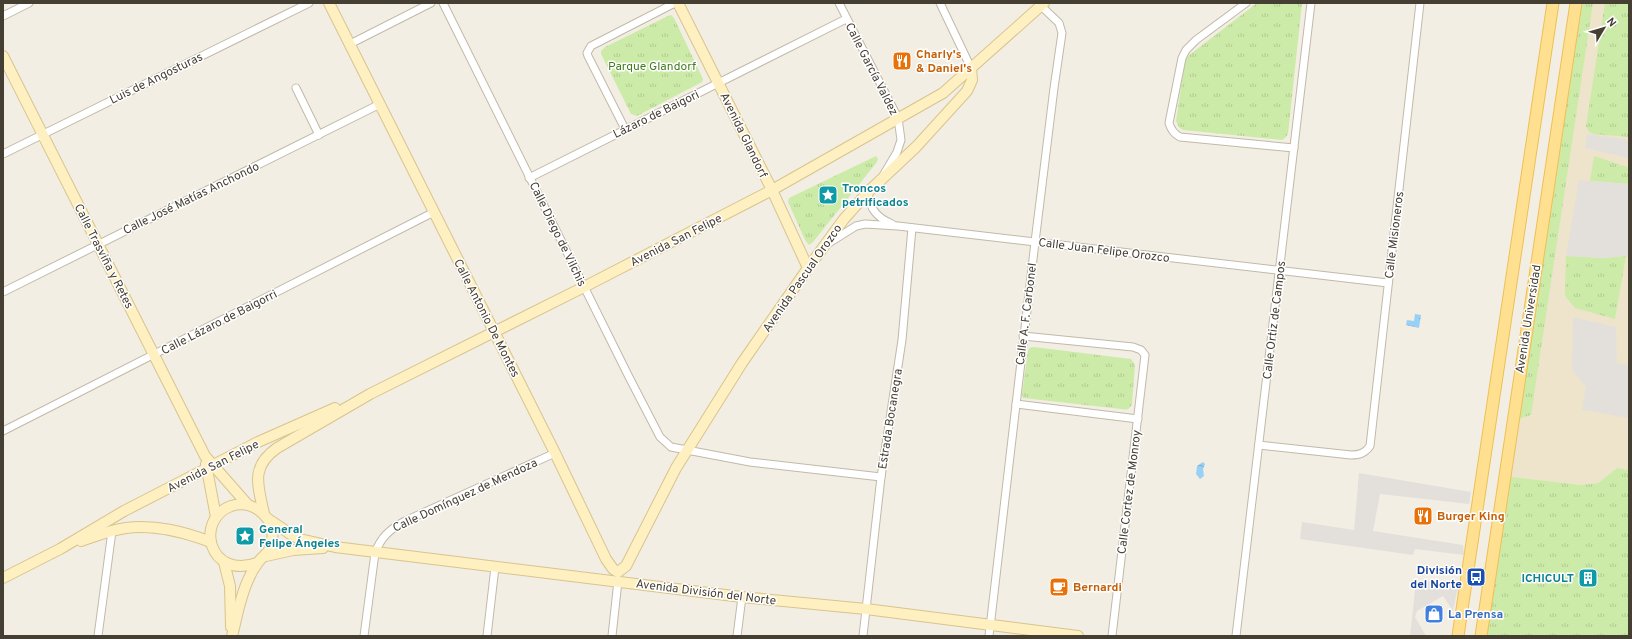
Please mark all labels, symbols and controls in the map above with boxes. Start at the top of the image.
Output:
north arrow [1584,8,1624,48]
text: N [1603,15,1619,30]
street label: Calle García Valdez [841,20,901,119]
place label: Charly's & Daniel's [916,47,972,77]
street label: Luis de Angosturas [107,49,206,108]
restaurant icon: Charly's & Daniel's [891,50,913,72]
park label: Parque Glandorf [608,59,696,75]
street label: Lázaro de Baigori [611,87,702,143]
street label: Avenida Glandorf [716,90,771,181]
street label: Calle José Matías Anchondo [121,159,263,239]
street label: Calle Diego de Vilchis [525,179,589,290]
place label: Troncos petrificados [842,181,909,211]
place icon: Troncos petrificados [817,184,839,206]
street label: Calle Misioneros [1382,191,1408,280]
street label: Calle Trasviña y Retes [70,201,137,312]
street label: Avenida San Felipe [628,211,725,271]
street label: Avenida Pascual Orozco [759,221,846,336]
street label: Calle Juan Felipe Orozco [1037,235,1171,267]
street label: Calle Antonio De Montes [449,257,523,380]
street label: Calle Ortiz de Campos [1260,260,1290,380]
street label: Calle A. F. Carbonel [1013,262,1041,366]
street label: Avenida Universidad [1512,264,1545,375]
street label: Calle Lázaro de Baigorri [159,287,280,359]
street label: Estrada Bocanegra [875,368,907,471]
street label: Calle Cortez de Monroy [1114,429,1146,555]
street label: Avenida San Felipe [165,437,262,497]
street label: Calle Domínguez de Mendoza [390,455,540,537]
restaurant icon: Burger King [1412,505,1434,527]
place label: Burger King [1437,509,1505,525]
place label: General Felipe Ángeles [259,522,340,552]
place icon: General Felipe Ángeles [234,525,256,547]
place label: División del Norte [1410,563,1462,593]
bus stop icon: División del Norte [1465,566,1487,588]
building icon: ICHICULT [1577,567,1599,589]
place label: ICHICULT [1521,571,1574,587]
street label: Avenida División del Norte [635,576,777,610]
cafe icon: Bernardi [1048,576,1070,598]
place label: Bernardi [1073,580,1122,596]
shop icon: La Prensa [1423,603,1445,625]
place label: La Prensa [1448,607,1503,623]

